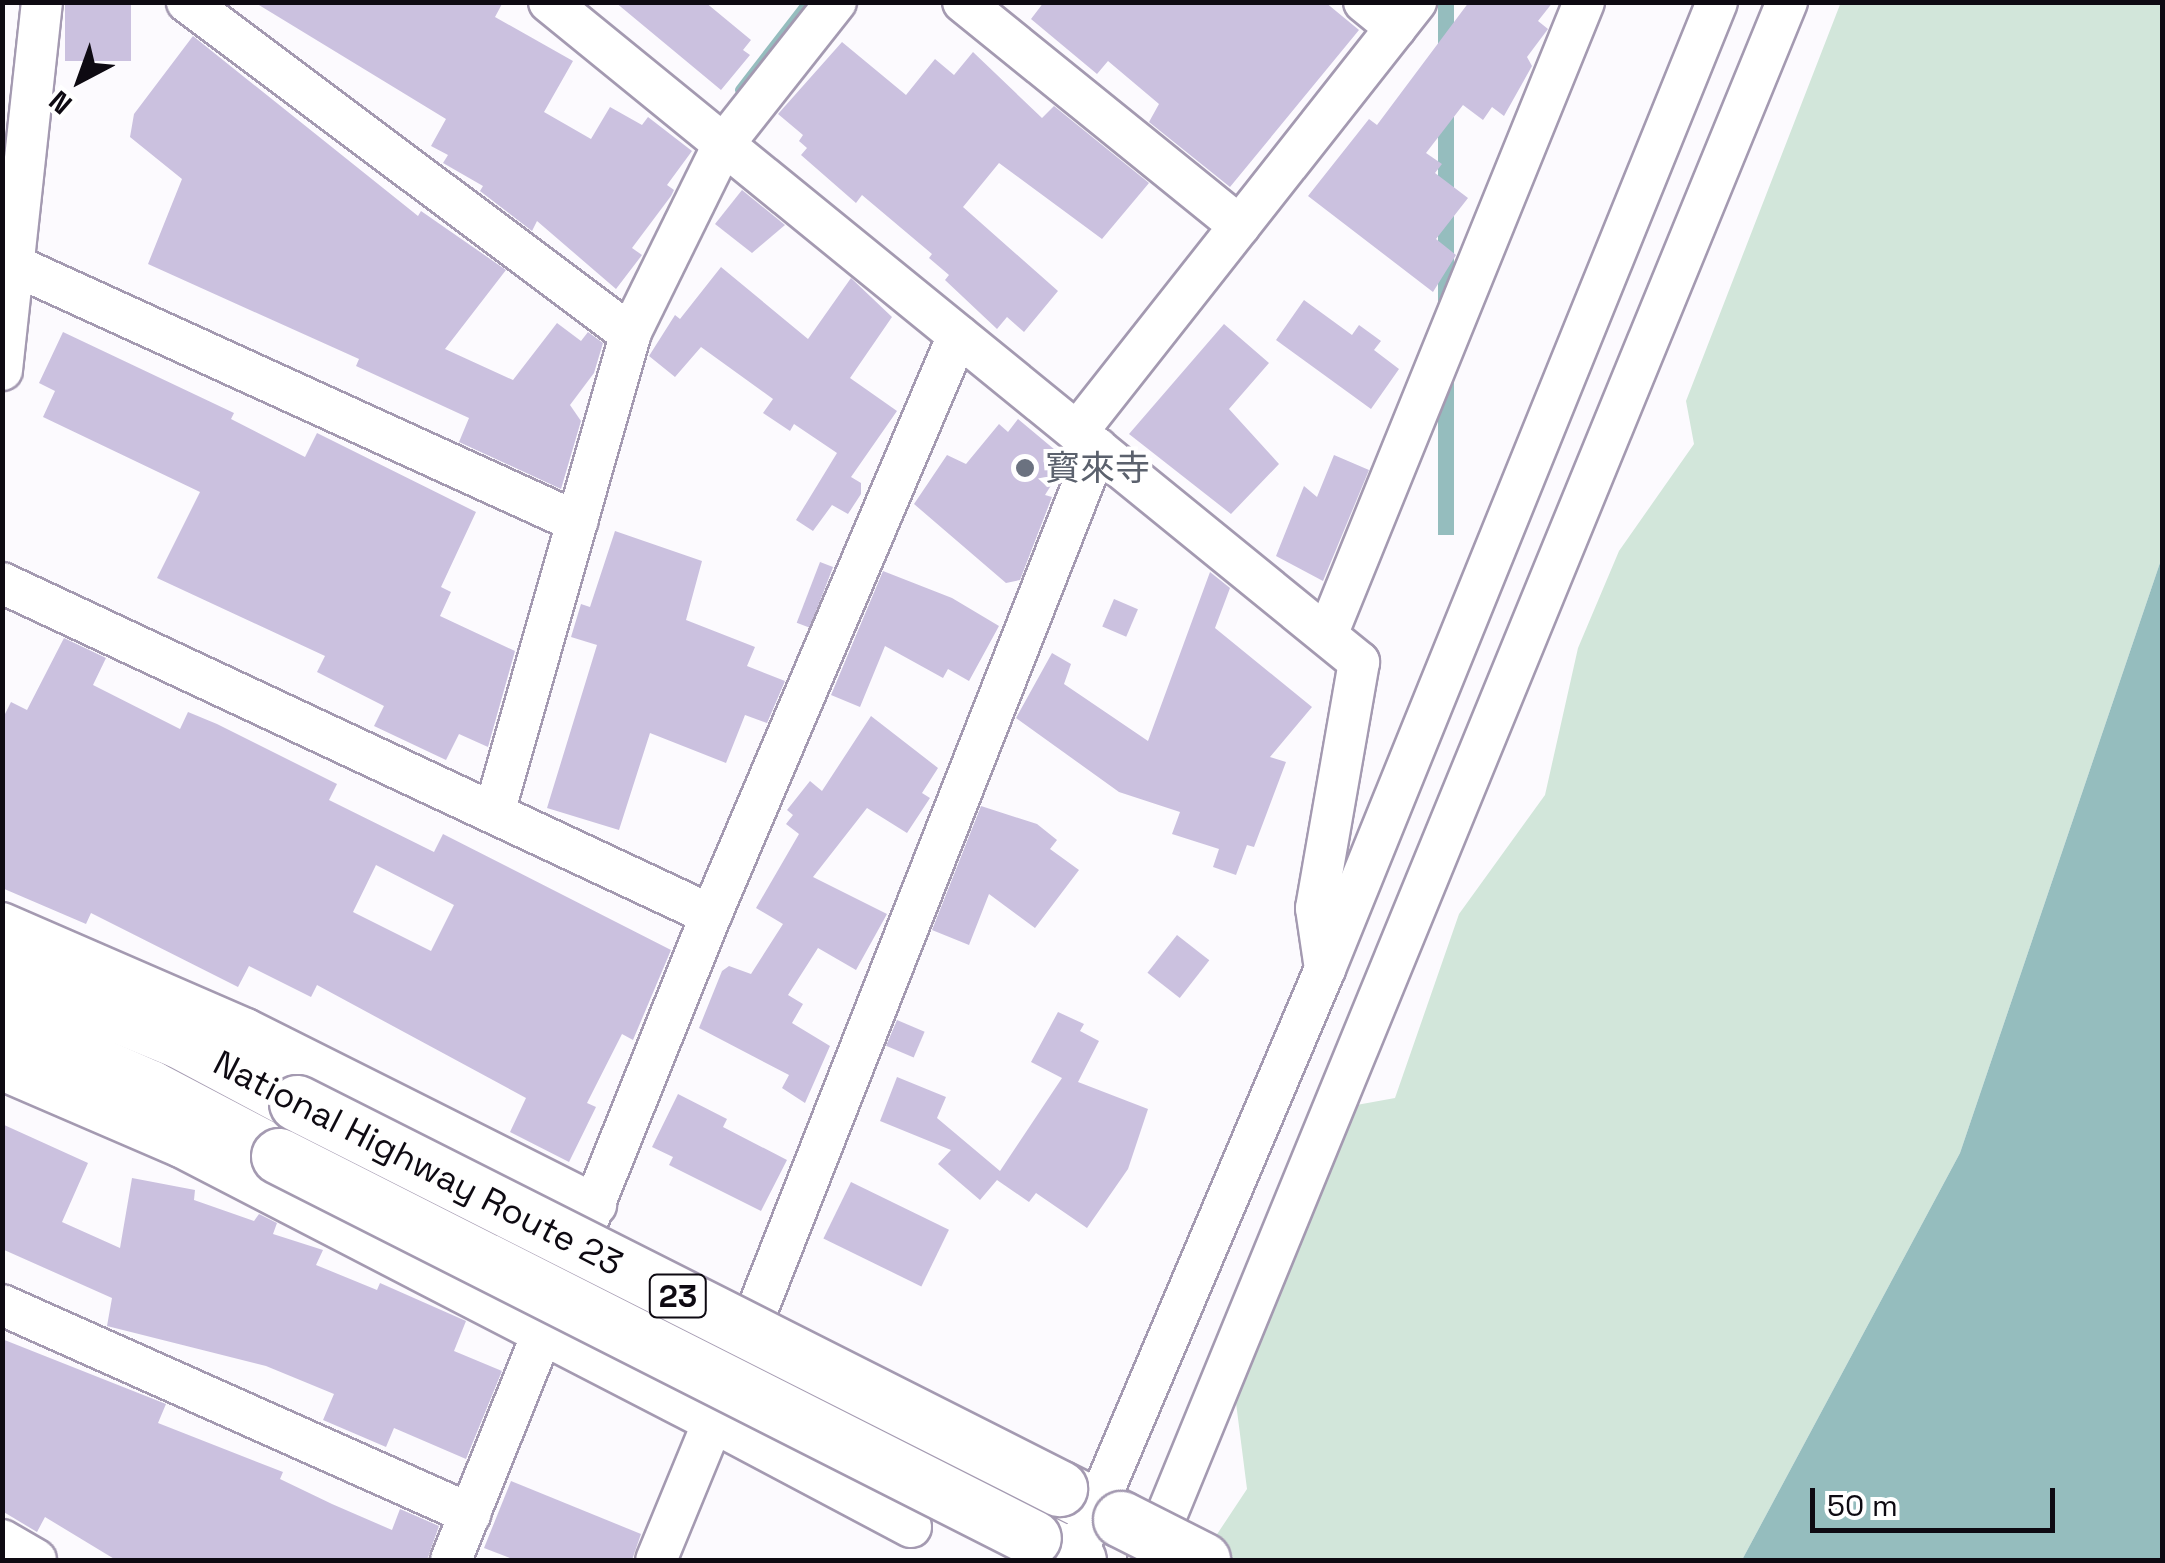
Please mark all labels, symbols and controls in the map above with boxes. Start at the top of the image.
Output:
north arrow [30,30,130,130]
text: N [41,83,79,122]
place label: 寳來寺 [1045,447,1150,489]
marker: 寳來寺 [1014,457,1036,479]
street label: National Highway Route 23 [207,1041,629,1285]
road number: 23 [648,1269,708,1323]
scale bar [1815,1468,2060,1530]
text: 50 m [1827,1486,1898,1525]

